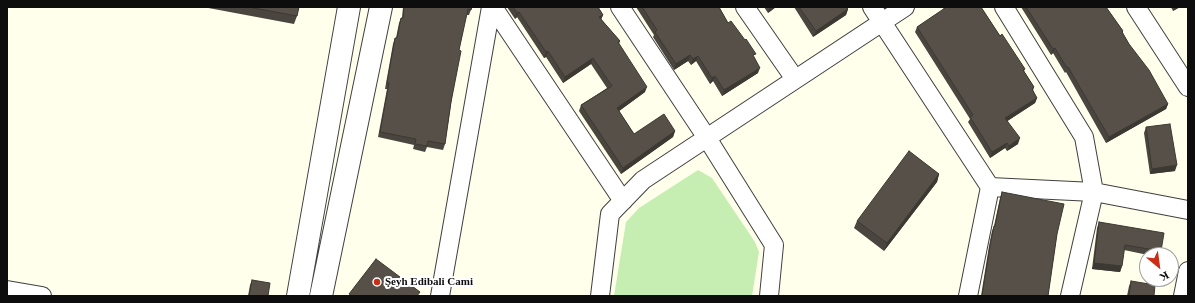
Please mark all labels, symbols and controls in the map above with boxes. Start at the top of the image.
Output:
north arrow [1139,247,1179,287]
text: K [1158,269,1171,284]
place label: Şeyh Edibali Cami [385,275,473,289]
marker: Şeyh Edibali Cami [372,277,382,287]

